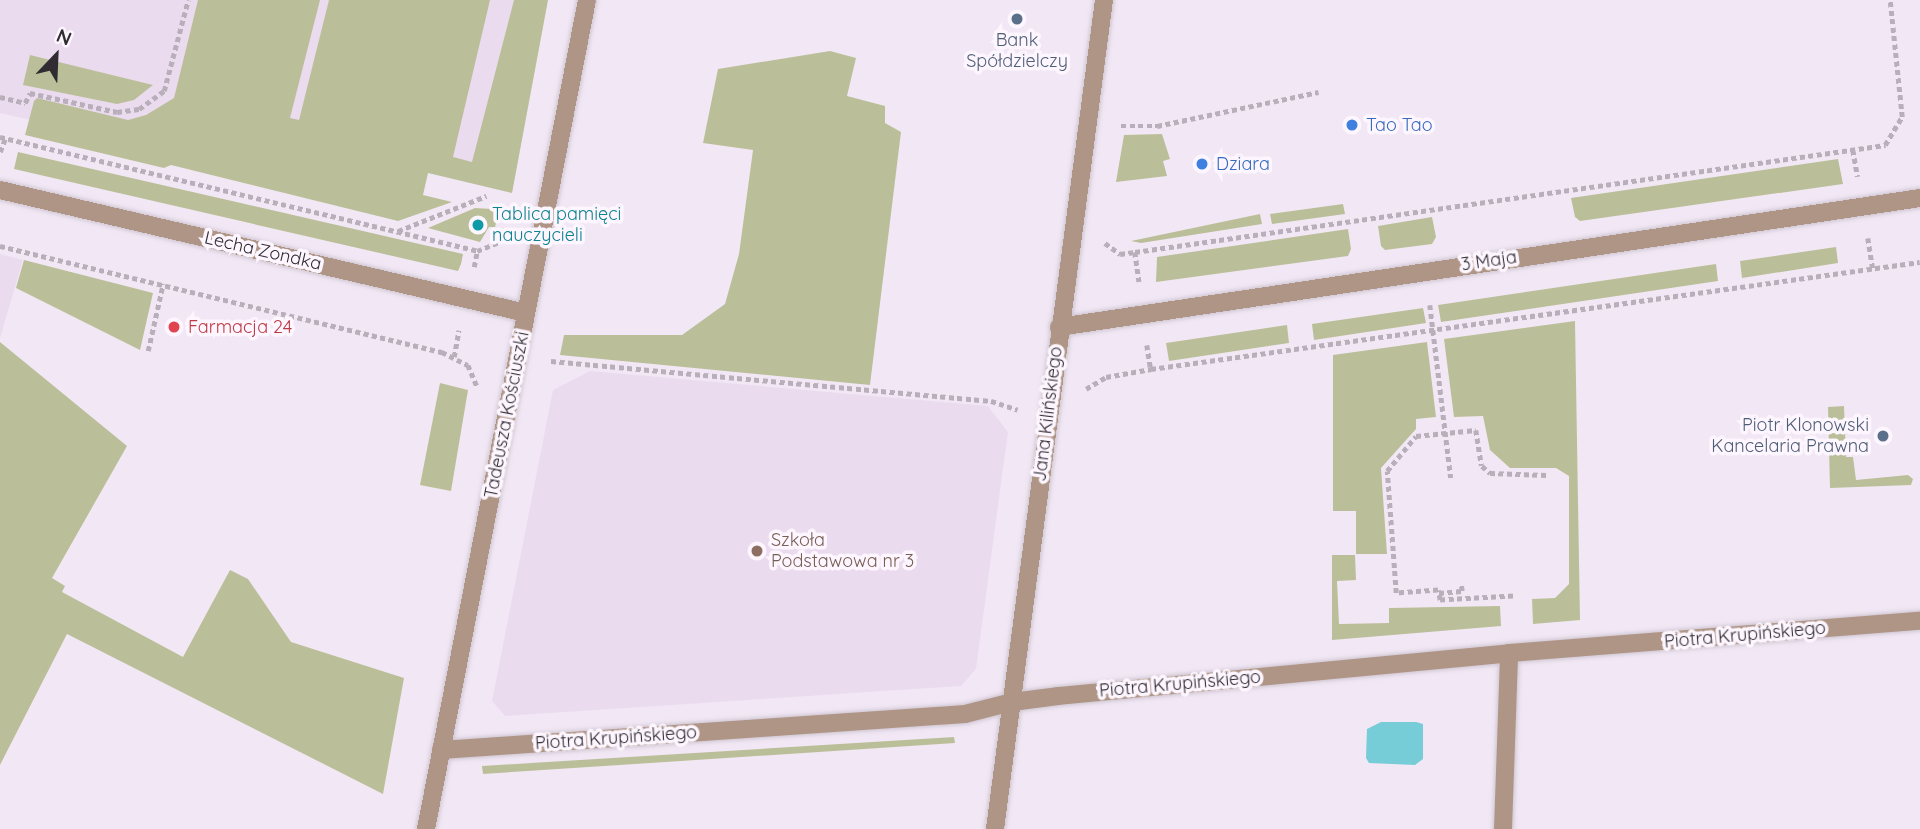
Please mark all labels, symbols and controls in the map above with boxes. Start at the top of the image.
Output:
marker: Bank Spółdzielczy [1009,11,1025,27]
north arrow [21,21,91,91]
text: N [53,23,75,50]
place label: Bank Spółdzielczy [966,30,1068,72]
place label: Tao Tao [1366,114,1433,136]
marker: Tao Tao [1344,117,1360,133]
place label: Dziara [1216,153,1270,175]
marker: Dziara [1194,156,1210,172]
place label: Tablica pamięci nauczycieli [492,204,621,246]
marker: Tablica pamięci nauczycieli [470,217,486,233]
street label: Lecha Zondka [202,227,324,275]
street label: 3 Maja [1460,246,1518,276]
place label: Farmacja 24 [188,316,292,338]
marker: Farmacja 24 [166,319,182,335]
street label: Tadeusza Kościuszki [480,330,534,500]
street label: Jana Kilińskiego [1029,345,1067,483]
place label: Piotr Klonowski Kancelaria Prawna [1711,415,1869,458]
marker: Piotr Klonowski Kancelaria Prawna [1875,428,1891,444]
place label: Szkoła Podstawowa nr 3 [771,530,914,572]
marker: Szkoła Podstawowa nr 3 [749,543,765,559]
street label: Piotra Krupińskiego [1663,617,1827,653]
street label: Piotra Krupińskiego [1098,666,1262,702]
street label: Piotra Krupińskiego [534,722,698,754]

